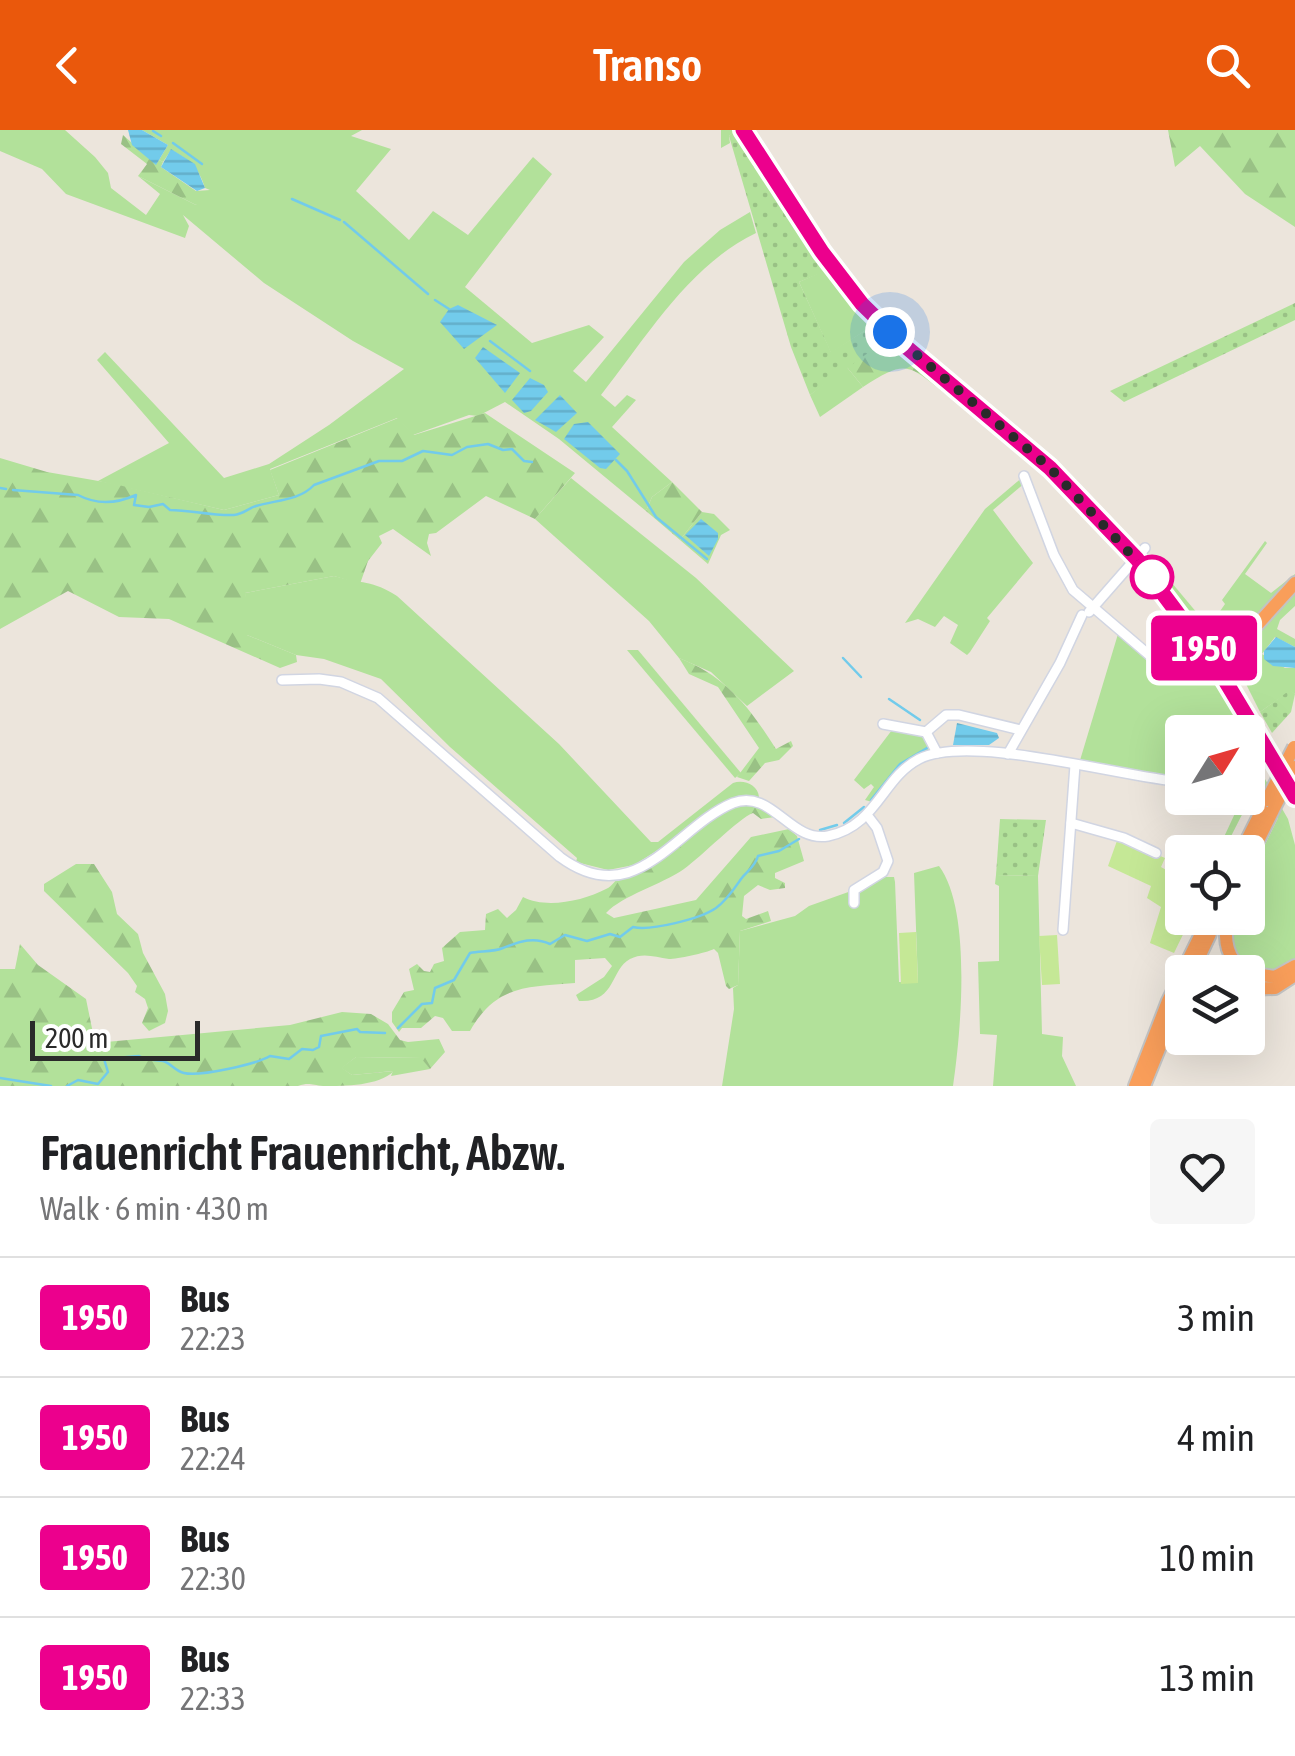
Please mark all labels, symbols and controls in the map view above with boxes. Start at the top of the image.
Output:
icon: back [40,38,95,93]
icon: search [1200,38,1255,93]
text: Transo [593,39,702,91]
your location [865,307,915,357]
unlabelled marker [1131,556,1173,598]
line badge: 1950 [1134,616,1274,680]
text: 1950 [1171,628,1237,668]
north arrow [1165,715,1265,815]
map controls [1165,715,1265,1055]
button: locate [1165,835,1265,935]
button: layers [1165,955,1265,1055]
scale bar [30,1016,200,1060]
text: 200 m [45,1022,108,1054]
button: heart [1150,1119,1255,1224]
text: Frauenricht Frauenricht, Abzw. [40,1125,565,1180]
text: Walk · 6 min · 430 m [40,1190,269,1227]
text: Bus [180,1277,230,1320]
text: 3 min [1177,1296,1255,1339]
text: 1950 [62,1297,128,1337]
text: 22:23 [180,1320,246,1357]
text: Bus [180,1397,230,1440]
text: 4 min [1177,1416,1255,1459]
text: 1950 [62,1417,128,1457]
text: 22:24 [180,1440,246,1477]
text: Bus [180,1517,230,1560]
text: 10 min [1160,1536,1255,1579]
text: 1950 [62,1537,128,1577]
text: 22:30 [180,1560,246,1597]
text: Bus [180,1637,230,1680]
text: 13 min [1160,1656,1255,1699]
text: 1950 [62,1657,128,1697]
text: 22:33 [180,1680,246,1717]

